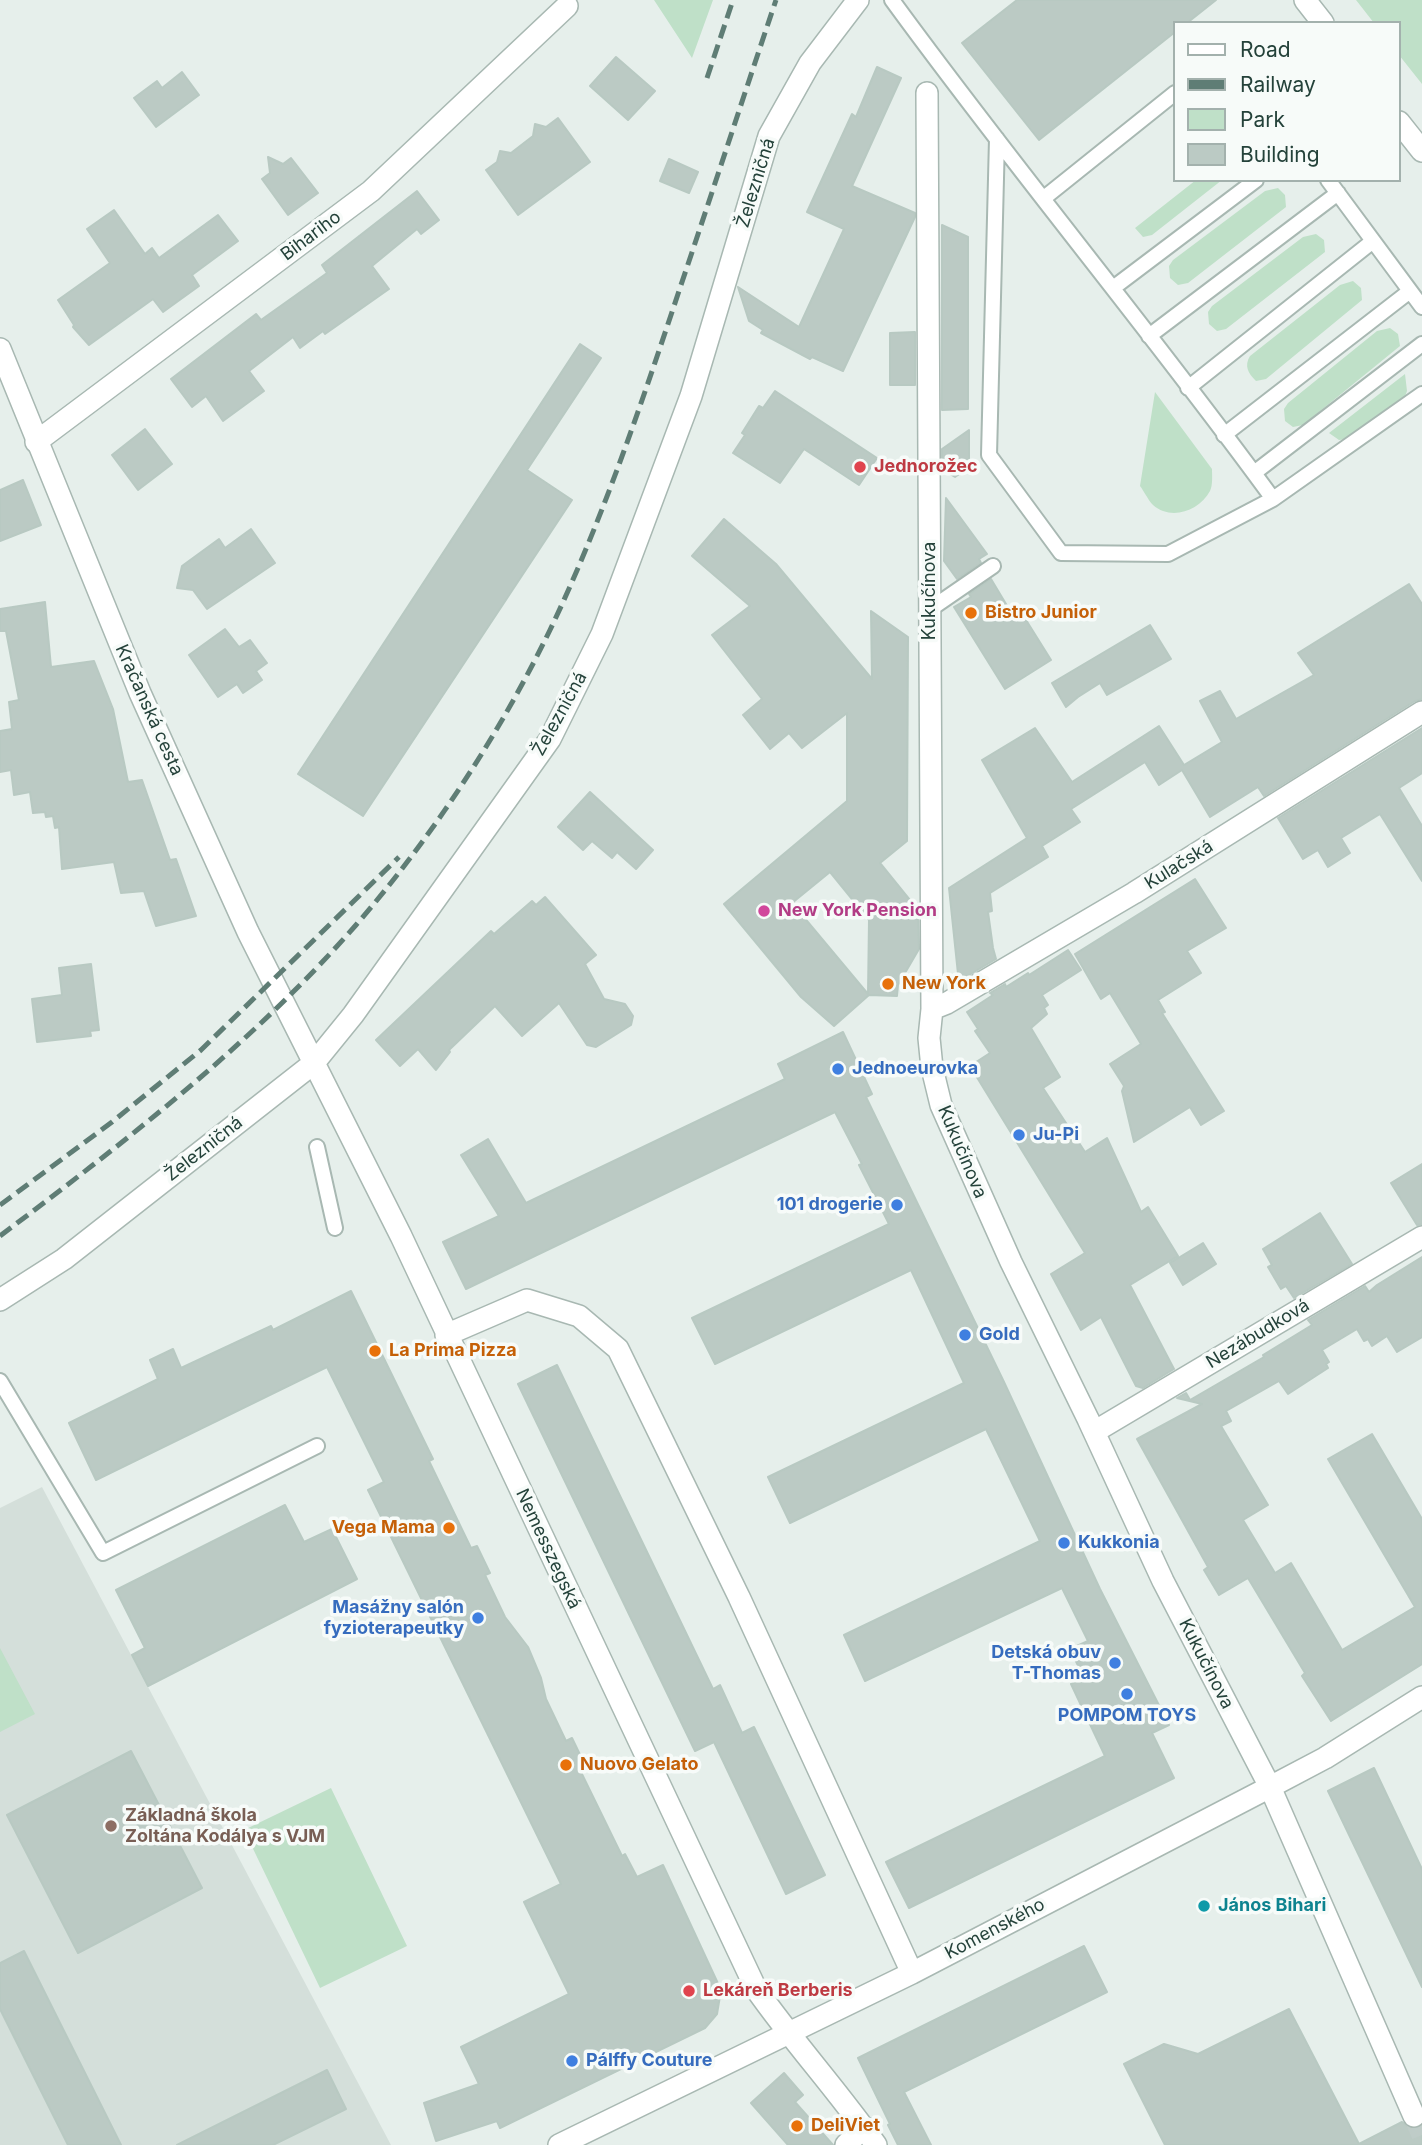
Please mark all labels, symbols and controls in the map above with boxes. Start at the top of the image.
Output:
legend [1174,21,1401,182]
text: Road [1240,37,1291,62]
text: Railway [1240,72,1316,97]
text: Park [1240,107,1285,132]
street label: Železničná [732,136,780,230]
text: Building [1240,142,1320,167]
street label: Bihariho [277,206,345,266]
place label: Jednorožec [874,456,978,478]
marker: Jednorožec [852,459,868,475]
street label: Kukučínova [919,542,941,640]
place label: Bistro Junior [985,602,1097,624]
marker: Bistro Junior [963,605,979,621]
street label: Kračanská cesta [110,641,188,779]
street label: Železničná [528,668,592,760]
street label: Kulačská [1141,836,1217,894]
place label: New York Pension [778,900,937,922]
marker: New York Pension [756,903,772,919]
place label: New York [902,973,986,995]
marker: New York [880,976,896,992]
place label: Jednoeurovka [852,1058,978,1080]
marker: Jednoeurovka [830,1061,846,1077]
street label: Kukučínova [933,1102,991,1202]
street label: Železničná [161,1112,247,1186]
place label: Ju-Pi [1033,1124,1079,1146]
marker: Ju-Pi [1011,1127,1027,1143]
place label: 101 drogerie [777,1194,883,1216]
marker: 101 drogerie [889,1197,905,1213]
street label: Nezábudková [1202,1295,1314,1373]
place label: Gold [979,1324,1020,1346]
marker: Gold [957,1327,973,1343]
place label: La Prima Pizza [389,1340,517,1362]
marker: La Prima Pizza [367,1343,383,1359]
street label: Nemesszegská [511,1486,585,1612]
place label: Vega Mama [332,1517,435,1539]
marker: Vega Mama [441,1520,457,1536]
place label: Kukkonia [1078,1532,1160,1554]
marker: Kukkonia [1056,1535,1072,1551]
place label: Masážny salón fyzioterapeutky [324,1597,464,1640]
marker: Masážny salón fyzioterapeutky [470,1610,486,1626]
street label: Kukučínova [1174,1615,1238,1713]
place label: Detská obuv T-Thomas [991,1642,1101,1684]
marker: Detská obuv T-Thomas [1107,1655,1123,1671]
marker: POMPOM TOYS [1119,1686,1135,1702]
place label: POMPOM TOYS [1058,1705,1196,1727]
place label: Nuovo Gelato [580,1754,698,1776]
marker: Nuovo Gelato [558,1757,574,1773]
place label: Základná škola Zoltána Kodálya s VJM [125,1805,325,1848]
marker: Základná škola Zoltána Kodálya s VJM [103,1818,119,1834]
street label: Komenského [941,1894,1049,1964]
place label: János Bihari [1218,1895,1326,1917]
marker: János Bihari [1196,1898,1212,1914]
place label: Lekáreň Berberis [703,1980,853,2002]
marker: Lekáreň Berberis [681,1983,697,1999]
place label: Pálffy Couture [586,2050,712,2072]
marker: Pálffy Couture [564,2053,580,2069]
place label: DeliViet [811,2115,880,2137]
marker: DeliViet [789,2118,805,2134]

